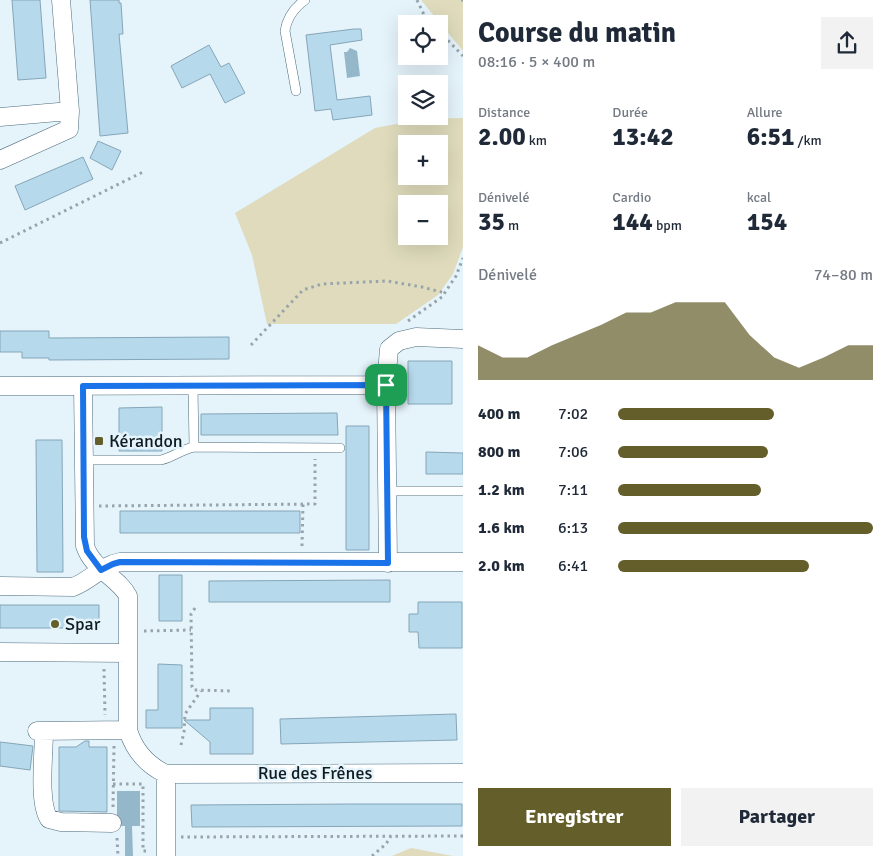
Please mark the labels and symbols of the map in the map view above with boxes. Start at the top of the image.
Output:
pin [365,364,407,406]
place label: Kérandon [109,430,183,452]
marker: Kérandon [93,435,105,447]
place label: Spar [65,613,101,635]
marker: Spar [49,618,61,630]
street label: Rue des Frênes [258,762,372,784]

